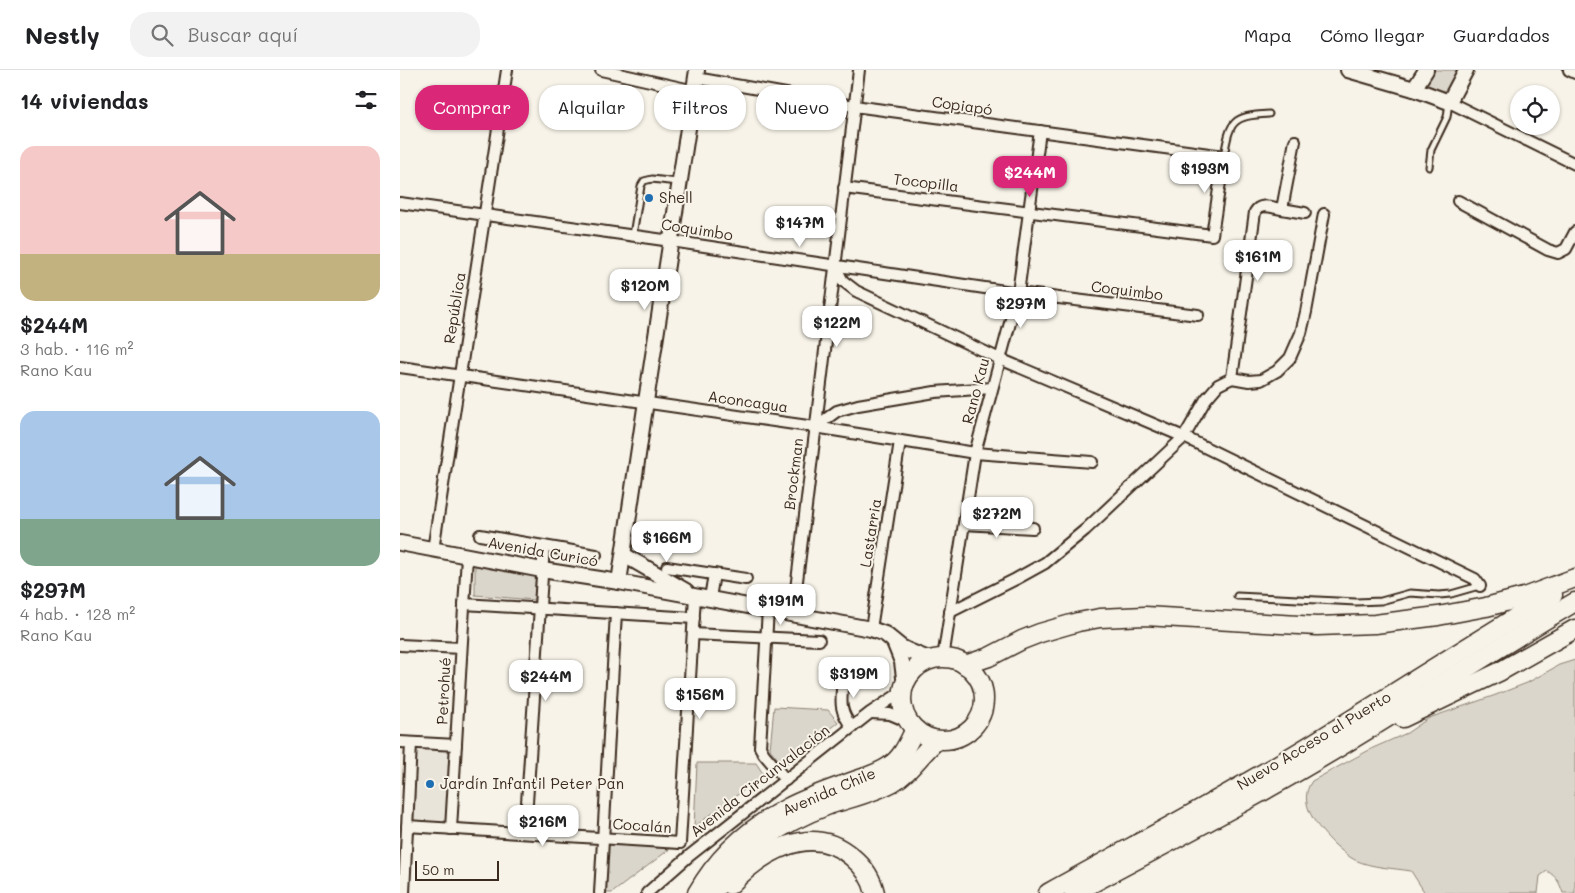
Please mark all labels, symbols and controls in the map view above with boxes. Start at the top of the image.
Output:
search box [130,12,480,57]
text: Nestly [25,19,100,50]
icon: search [148,21,176,49]
text: Buscar aquí [188,22,298,47]
text: Mapa [1244,23,1292,47]
text: Cómo llegar [1320,23,1425,47]
text: Guardados [1453,23,1550,47]
chip: Comprar [415,85,529,130]
chip: Alquilar [539,85,644,130]
chip: Filtros [654,85,746,130]
chip: Nuevo [756,85,847,130]
map controls [1510,85,1560,135]
button: locate [1510,85,1560,135]
icon: filters [352,86,380,114]
text: 14 viviendas [20,87,148,114]
street label: Copiapó [931,91,994,119]
pin: $193M [1170,152,1240,194]
pin: $244M [995,156,1065,198]
text: $193M [1180,157,1230,178]
text: $244M [1004,161,1056,182]
street label: Tocopilla [892,168,960,196]
icon: home [155,178,245,268]
place label: Shell [659,187,693,207]
marker: Shell [643,192,655,204]
pin: $147M [765,206,835,248]
text: $147M [776,211,824,232]
street label: Coquimbo [660,213,735,245]
pin: $161M [1223,240,1293,282]
text: $161M [1235,245,1281,266]
pin: $120M [610,268,680,311]
street label: República [438,271,470,345]
text: $120M [620,274,670,295]
street label: Coquimbo [1090,276,1164,304]
pin: $297M [986,286,1056,329]
text: $297M [996,292,1046,313]
pin: $122M [802,306,872,348]
text: $244M [20,311,88,338]
text: $122M [813,311,861,332]
text: 3 hab. · 116 m² [20,338,134,359]
street label: Rano Kau [957,355,993,426]
text: Rano Kau [20,359,92,380]
street label: Aconcagua [707,385,790,417]
street label: Brockman [779,437,807,511]
icon: home [155,443,245,533]
pin: $272M [962,496,1032,539]
street label: Lastarria [855,497,885,569]
text: $272M [972,502,1022,523]
pin: $166M [632,520,702,563]
text: $166M [642,526,692,547]
street label: Avenida Curicó [487,531,600,571]
text: $297M [20,576,86,603]
pin: $191M [746,584,816,626]
text: $191M [758,589,804,610]
text: 4 hab. · 128 m² [20,603,135,624]
text: Rano Kau [20,624,92,645]
pin: $319M [819,656,889,699]
street label: Petrohué [431,657,455,725]
pin: $244M [511,660,581,702]
text: $319M [829,662,879,683]
text: $244M [520,665,572,686]
pin: $156M [665,678,735,720]
text: $156M [676,683,724,704]
street label: Nuevo Acceso al Puerto [1233,686,1394,794]
street label: Avenida Circunvalación [686,719,833,841]
street label: Avenida Chile [779,762,878,820]
place label: Jardín Infantil Peter Pan [440,773,624,793]
marker: Jardín Infantil Peter Pan [424,778,436,790]
pin: $216M [508,804,578,847]
text: $216M [519,810,567,831]
street label: Cocalán [612,813,672,837]
scale bar [415,858,499,881]
text: 50 m [422,860,454,879]

